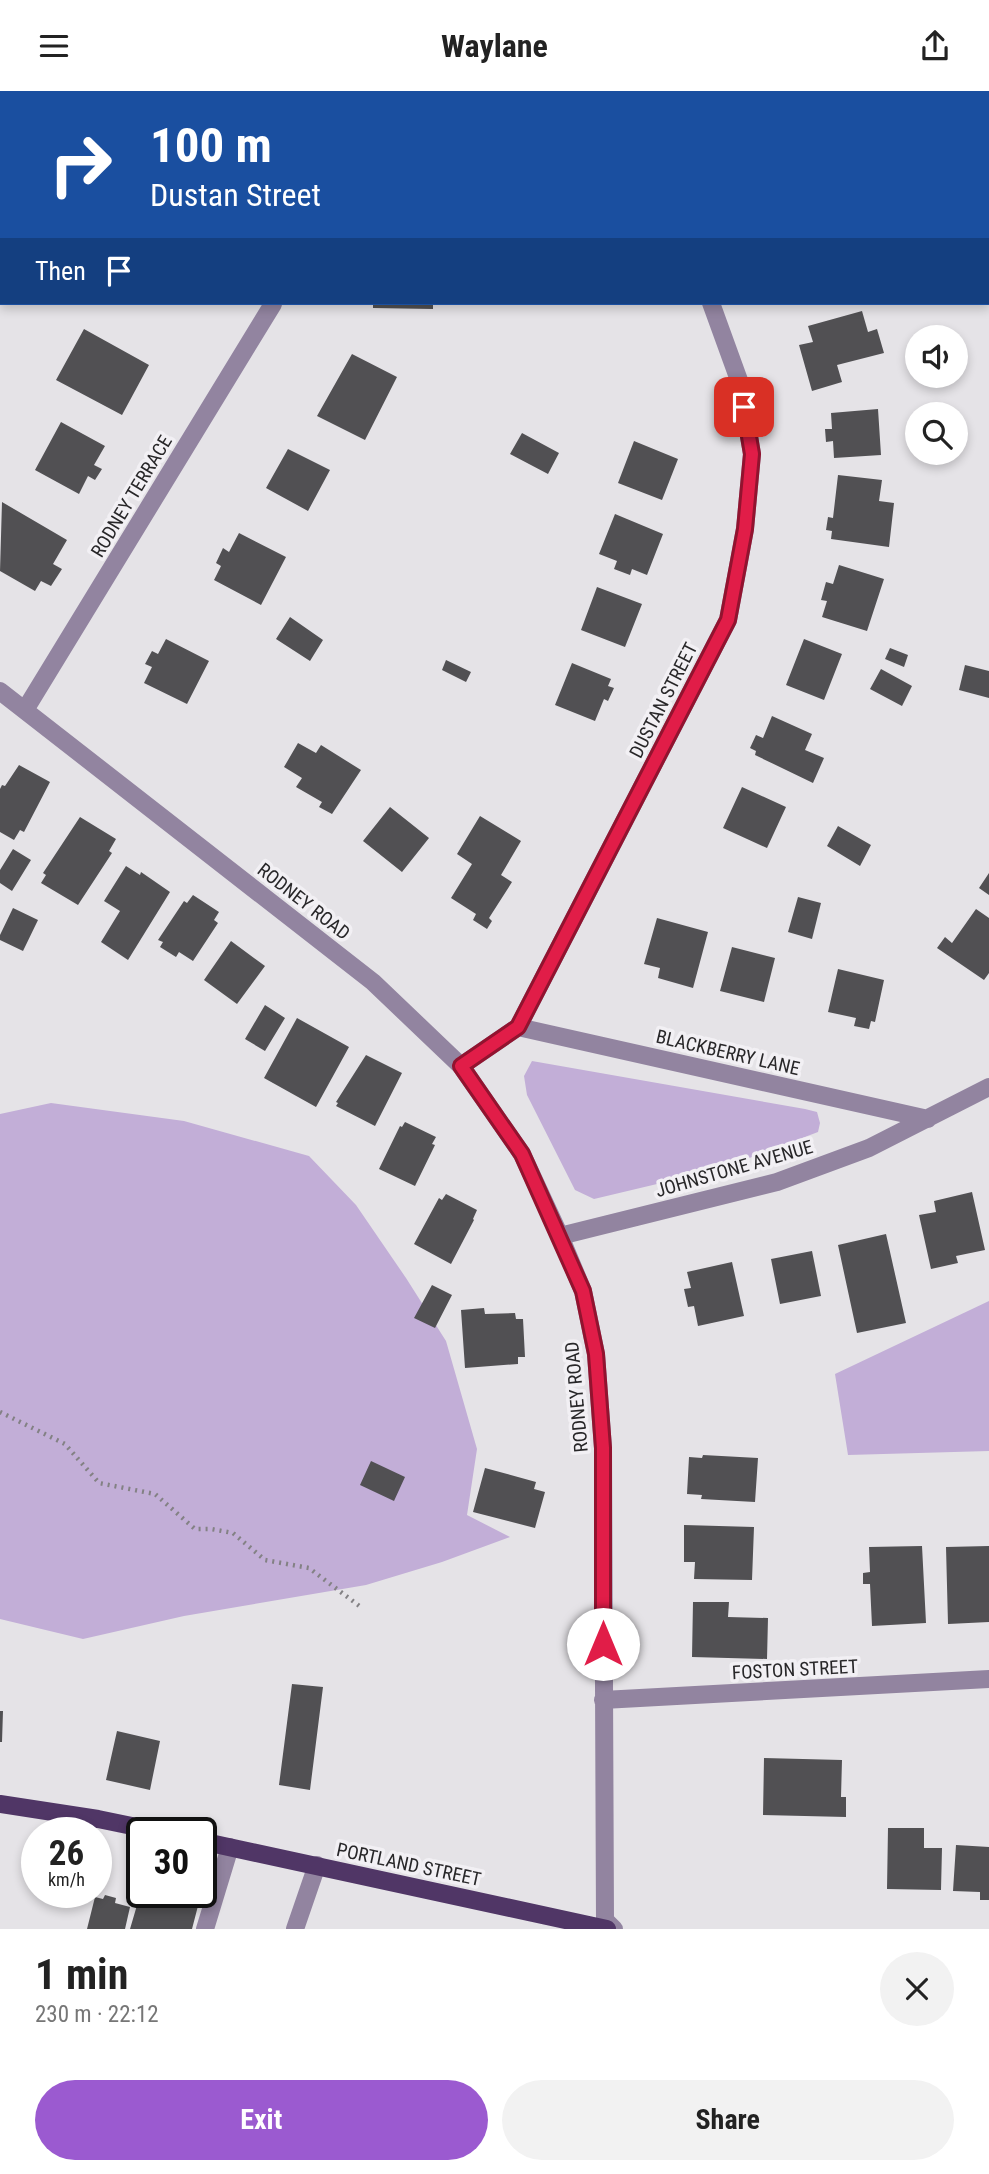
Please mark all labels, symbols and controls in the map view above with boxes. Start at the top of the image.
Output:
icon: menu [35,27,73,65]
text: Waylane [441,27,548,65]
icon: share [916,27,954,65]
text: 100 m [150,117,272,174]
icon: right [35,119,126,210]
text: Dustan Street [150,176,321,214]
icon: arrive [100,252,138,290]
text: Then [35,256,86,286]
map controls [905,325,968,465]
button: sound [905,325,968,388]
pin [714,377,774,437]
icon: arrive [725,388,763,426]
button: search [905,402,968,465]
street label: RODNEY TERRACE [86,431,177,561]
street label: DUSTAN STREET [625,639,702,762]
street label: RODNEY ROAD [253,858,355,945]
street label: BLACKBERRY LANE [654,1025,802,1080]
street label: JOHNSTONE AVENUE [653,1135,816,1202]
street label: RODNEY ROAD [560,1341,593,1453]
position arrow [566,1607,640,1681]
street label: FOSTON STREET [731,1655,859,1684]
speed limit sign: 30 [126,1817,217,1908]
text: 26 [49,1833,84,1874]
street label: PORTLAND STREET [335,1838,483,1891]
text: km/h [48,1869,85,1890]
text: 1 min [35,1950,128,1999]
button: close [880,1952,954,2026]
text: 230 m · 22:12 [35,2001,159,2028]
button: Exit [35,2080,488,2160]
button: Share [502,2080,954,2160]

